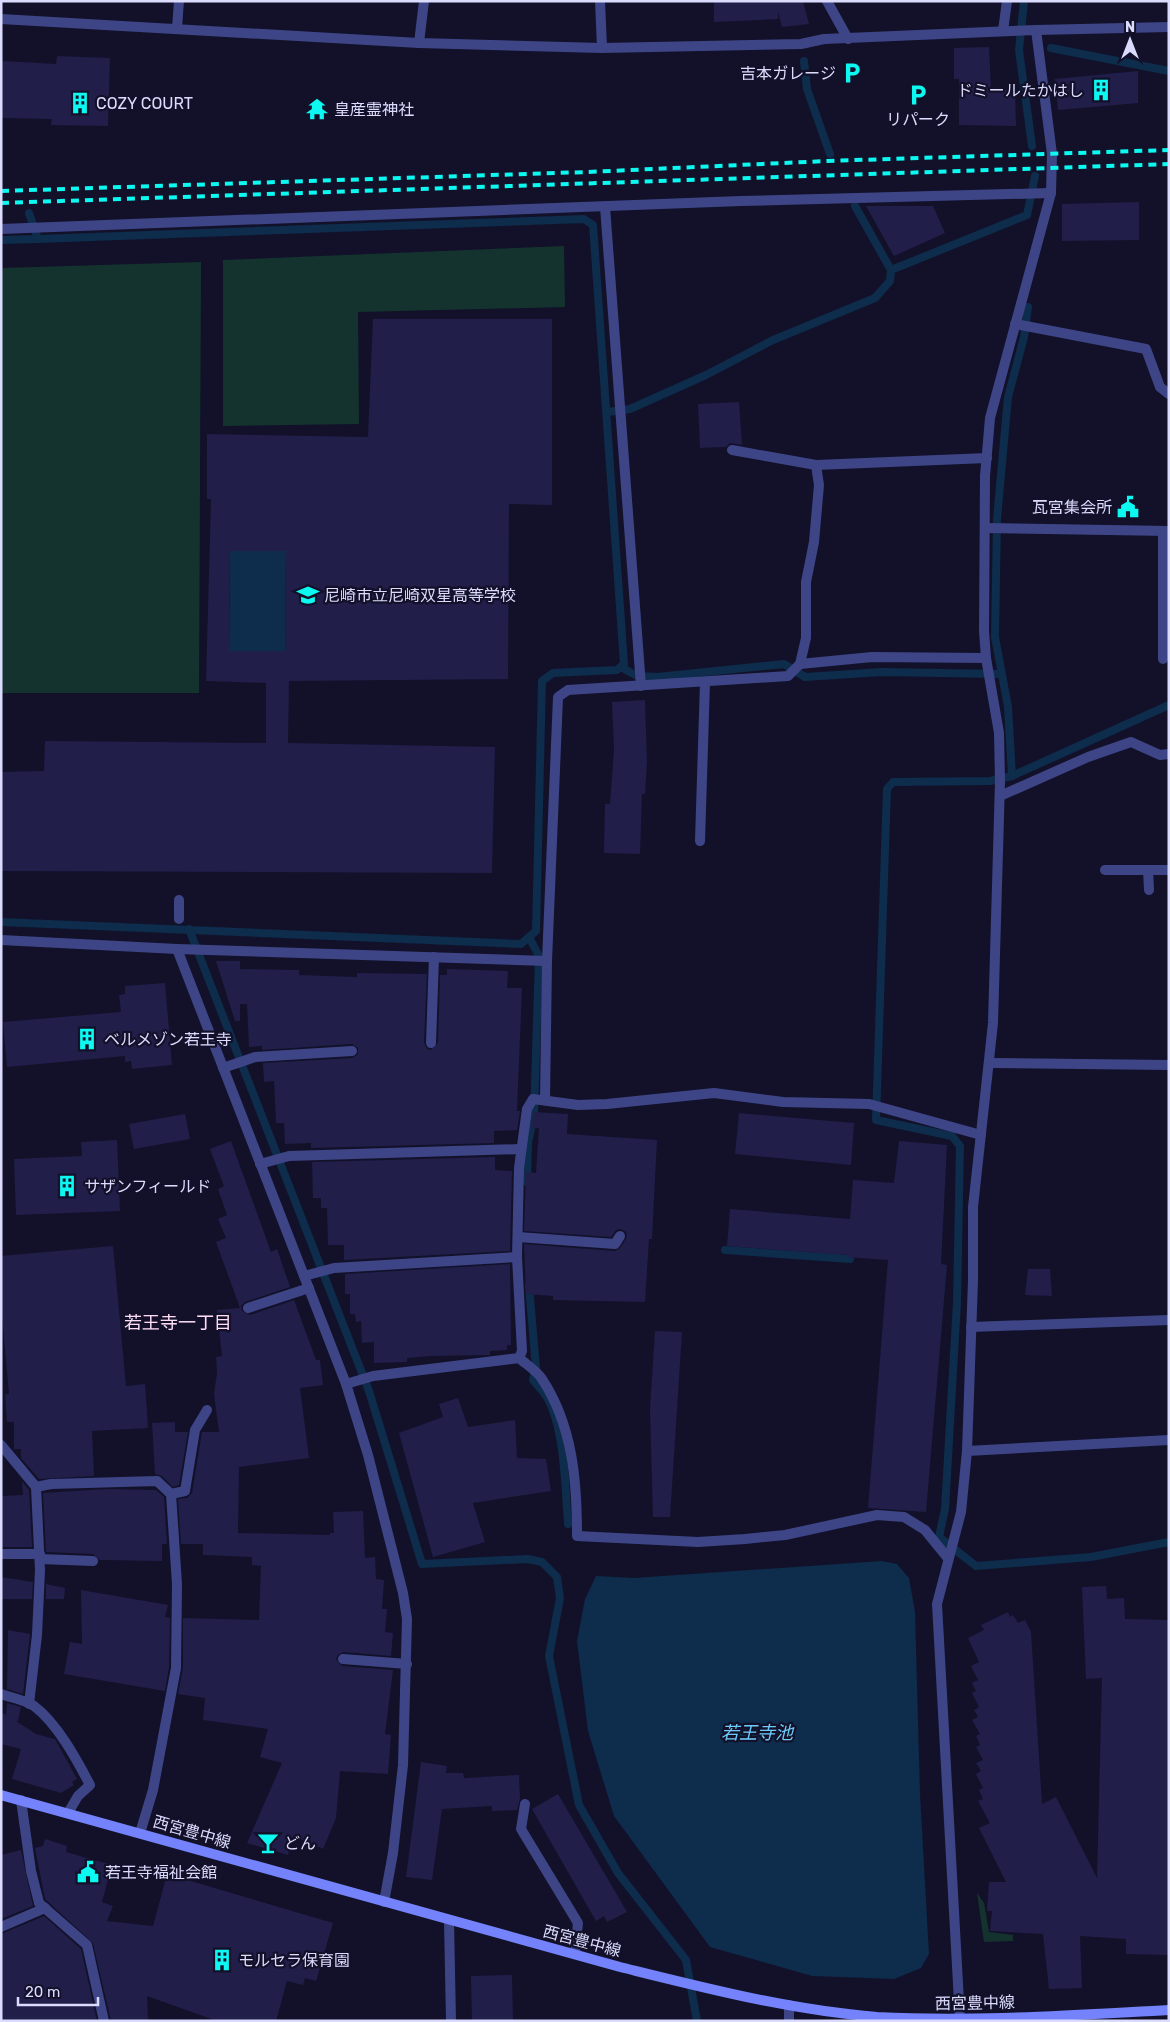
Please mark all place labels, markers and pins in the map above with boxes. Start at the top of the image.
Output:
parking icon: 吉本ガレージ [839,60,865,86]
place label: 吉本ガレージ [740,64,836,83]
building icon: ドミールたかはし [1088,77,1114,103]
place label: ドミールたかはし [957,81,1084,100]
parking icon: リパーク [905,82,931,108]
building icon: COZY COURT [67,90,93,116]
place label: COZY COURT [96,94,193,113]
temple icon: 皇産霊神社 [304,96,330,122]
place label: 皇産霊神社 [334,100,414,119]
place label: リパーク [886,110,950,129]
public building icon: 瓦宮集会所 [1115,494,1141,520]
place label: 瓦宮集会所 [1032,498,1112,517]
school or university icon: 尼崎市立尼崎双星高等学校 [295,582,321,608]
place label: 尼崎市立尼崎双星高等学校 [324,586,516,605]
building icon: ベルメゾン若王寺 [74,1026,100,1052]
place label: ベルメゾン若王寺 [104,1030,232,1049]
building icon: サザンフィールド [54,1173,80,1199]
place label: サザンフィールド [84,1177,211,1196]
bar icon: どん [255,1830,281,1856]
place label: どん [284,1834,316,1853]
public building icon: 若王寺福祉会館 [75,1859,101,1885]
place label: 若王寺福祉会館 [105,1863,217,1882]
building icon: モルセラ保育園 [209,1947,235,1973]
place label: モルセラ保育園 [238,1951,350,1970]

